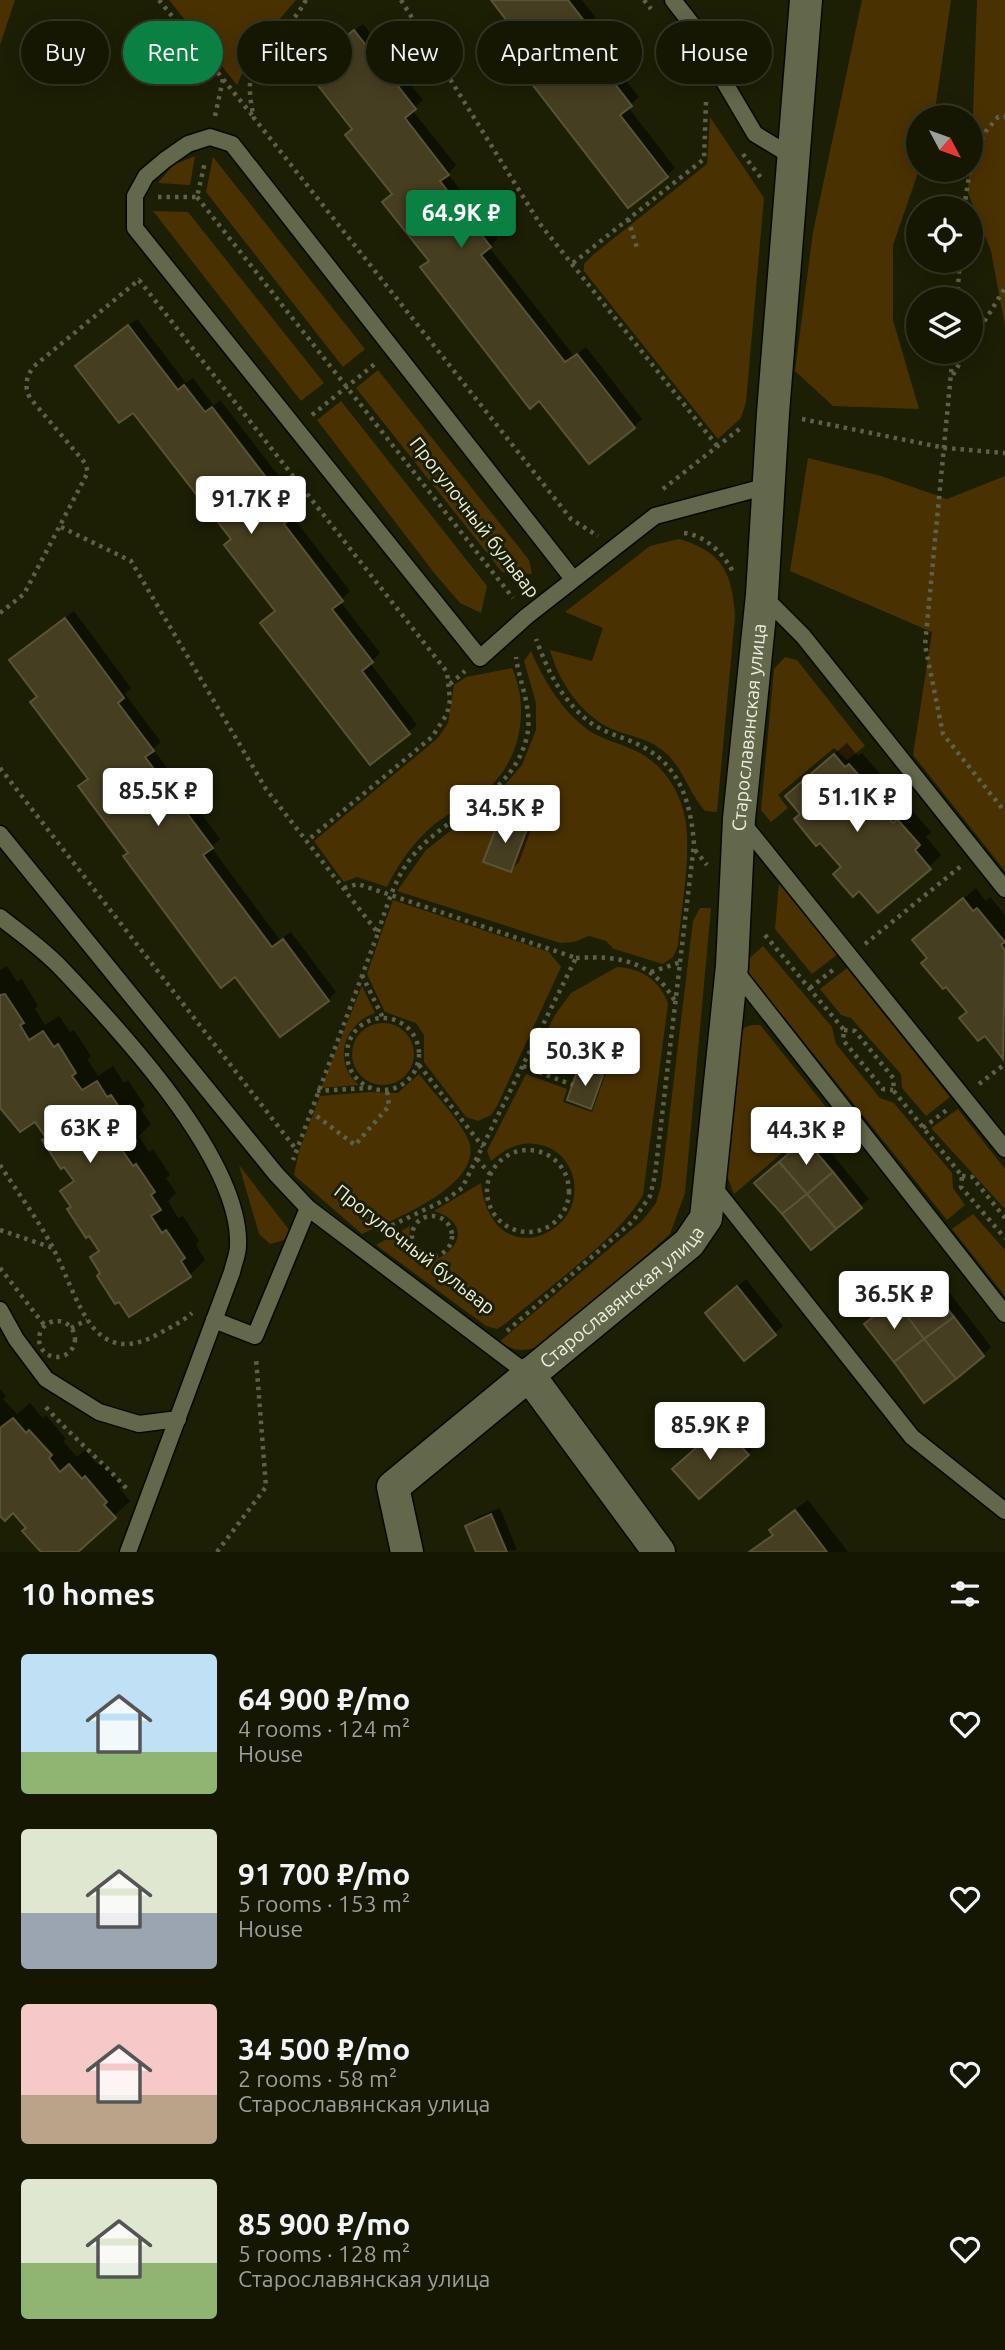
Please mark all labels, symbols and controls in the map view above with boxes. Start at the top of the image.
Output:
chip: Buy [21,21,109,84]
chip: Rent [123,21,223,84]
chip: Filters [237,21,352,84]
chip: New [366,21,463,84]
chip: Apartment [477,21,642,84]
chip: House [656,21,772,84]
north arrow [906,105,984,182]
map controls [906,105,983,364]
pin: 64.9K ₽ [396,190,526,250]
button: locate [906,196,983,273]
text: 64.9K ₽ [422,200,500,225]
button: layers [906,287,983,364]
street label: Прогулочный бульвар [406,432,544,602]
pin: 91.7K ₽ [186,476,316,536]
text: 91.7K ₽ [212,486,290,511]
street label: Старославянская улица [727,622,770,832]
pin: 85.5K ₽ [93,768,223,828]
pin: 51.1K ₽ [792,774,922,834]
text: 85.5K ₽ [119,778,197,803]
text: 51.1K ₽ [818,784,896,809]
pin: 34.5K ₽ [440,786,570,845]
text: 34.5K ₽ [466,795,544,820]
pin: 50.3K ₽ [520,1028,650,1088]
text: 50.3K ₽ [546,1038,624,1063]
pin: 63K ₽ [41,1106,139,1165]
pin: 44.3K ₽ [741,1108,871,1167]
text: 63K ₽ [60,1115,120,1140]
text: 44.3K ₽ [767,1117,845,1142]
street label: Прогулочный бульвар [330,1180,500,1318]
street label: Старославянская улица [535,1222,708,1373]
pin: 36.5K ₽ [829,1272,959,1331]
text: 36.5K ₽ [855,1281,933,1306]
pin: 85.9K ₽ [645,1402,775,1462]
text: 85.9K ₽ [671,1412,749,1437]
icon: filters [946,1575,984,1613]
text: 10 homes [21,1577,155,1611]
icon: home [77,1682,161,1766]
text: 64 900 ₽/mo [238,1682,410,1716]
icon: heart [946,1705,984,1743]
text: 4 rooms · 124 m² [238,1716,410,1741]
text: House [238,1741,303,1766]
icon: home [77,1857,161,1941]
text: 91 700 ₽/mo [238,1857,410,1891]
icon: heart [946,1880,984,1918]
text: 5 rooms · 153 m² [238,1891,410,1916]
text: House [238,1916,303,1941]
icon: home [77,2032,161,2116]
text: 34 500 ₽/mo [238,2032,410,2066]
icon: heart [946,2055,984,2093]
text: 2 rooms · 58 m² [238,2066,397,2091]
text: Старославянская улица [238,2091,490,2116]
icon: home [77,2207,161,2291]
text: 85 900 ₽/mo [238,2207,410,2241]
icon: heart [946,2230,984,2268]
text: 5 rooms · 128 m² [238,2241,410,2266]
text: Старославянская улица [238,2266,490,2291]

